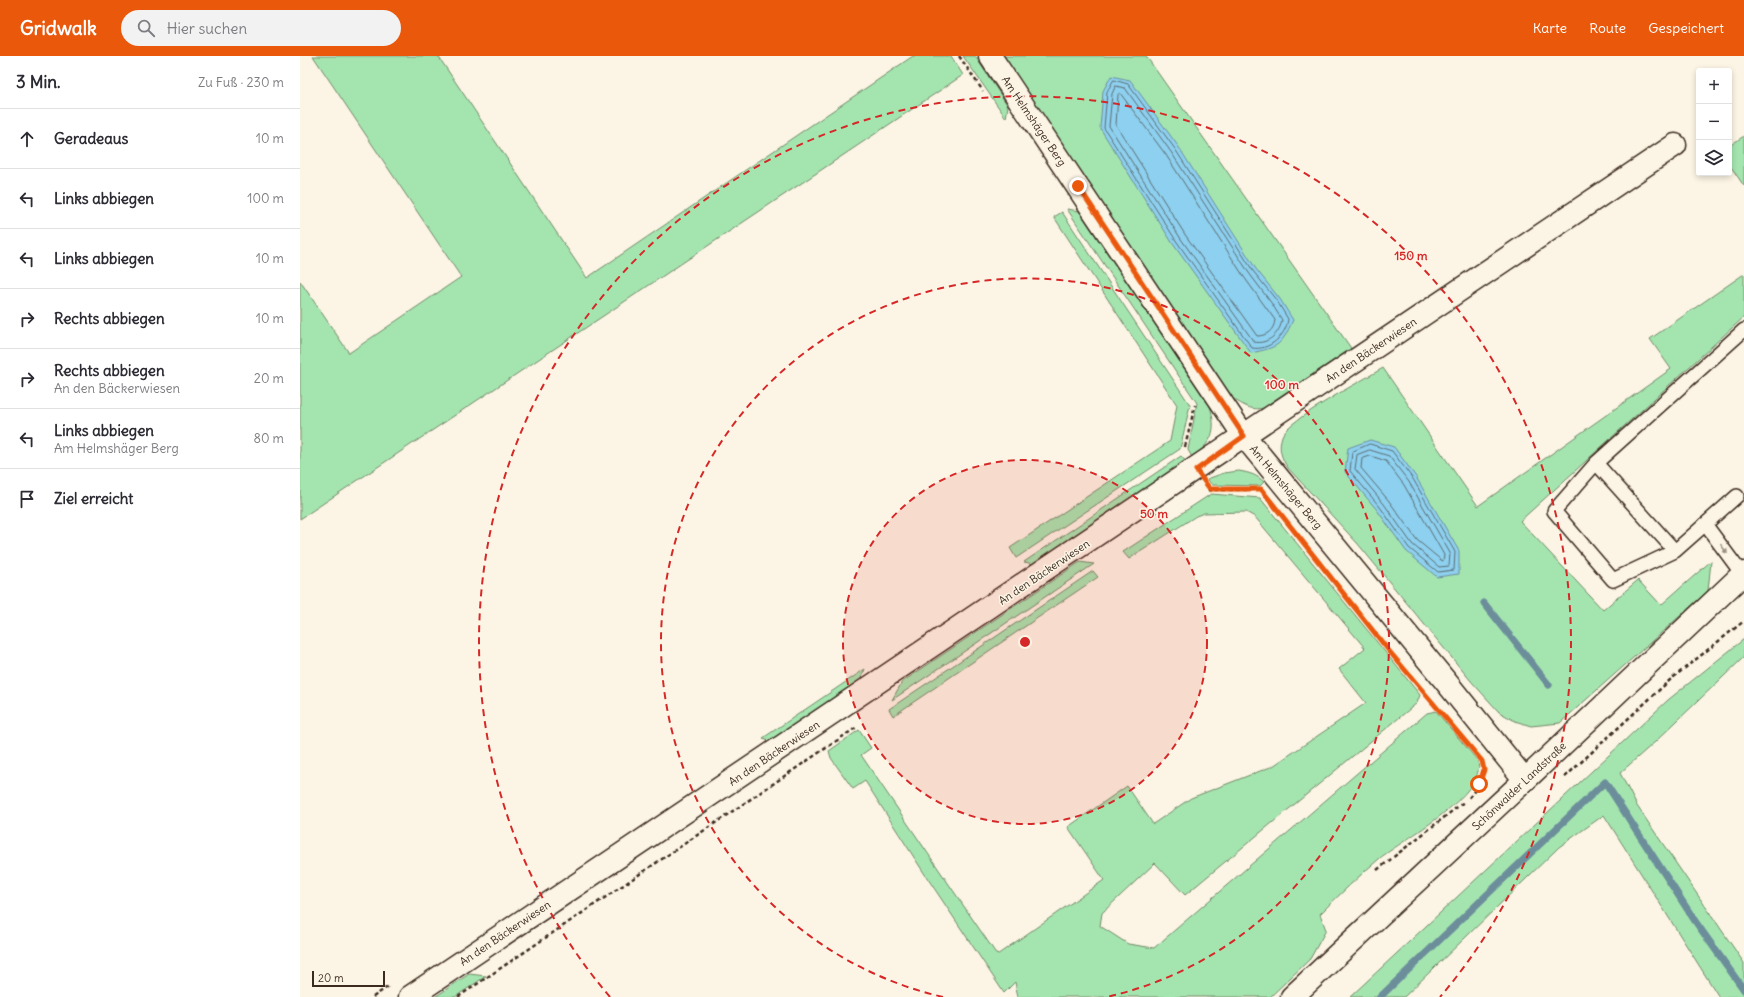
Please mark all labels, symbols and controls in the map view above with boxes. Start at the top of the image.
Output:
search box [121,10,401,46]
text: Gridwalk [20,16,97,40]
icon: search [135,17,157,39]
text: Hier suchen [167,19,247,38]
text: Karte [1533,19,1567,37]
text: Route [1589,19,1626,37]
text: Gespeichert [1648,19,1724,37]
map controls [1696,68,1732,176]
button: + [1696,68,1732,104]
text: 3 Min. [16,71,61,93]
street label: Am Helmshäger Berg [999,73,1069,169]
text: Zu Fuß · 230 m [198,74,284,91]
button: − [1696,104,1732,140]
icon: ahead [16,128,38,150]
text: Geradeaus [54,129,128,148]
text: 10 m [256,130,284,147]
button: layers [1696,140,1732,176]
route end [1069,177,1087,195]
icon: left [16,188,38,210]
text: Links abbiegen [54,189,154,208]
text: 100 m [247,190,284,207]
icon: left [16,248,38,270]
text: 150 m [1395,248,1428,263]
text: Links abbiegen [54,249,154,268]
text: 10 m [256,250,284,267]
icon: right [16,308,38,330]
text: Rechts abbiegen [54,309,165,328]
text: 10 m [256,310,284,327]
street label: An den Bäckerwiesen [1323,314,1419,386]
text: Rechts abbiegen [54,361,165,380]
icon: right [16,368,38,390]
text: 20 m [254,370,284,387]
text: 100 m [1265,377,1299,392]
text: An den Bäckerwiesen [54,380,180,397]
text: Links abbiegen [54,421,154,440]
icon: left [16,428,38,450]
text: 80 m [253,430,284,447]
text: Am Helmshäger Berg [54,440,179,457]
street label: Am Helmshäger Berg [1247,442,1325,532]
icon: arrive [16,488,38,510]
text: Ziel erreicht [54,489,133,508]
text: 50 m [1140,506,1169,521]
street label: An den Bäckerwiesen [996,536,1092,608]
one-way arrow [1719,544,1728,555]
centre of rings [1018,635,1032,649]
street label: An den Bäckerwiesen [726,717,822,789]
street label: Schönwalder Landstraße [1469,739,1569,833]
route start [1470,775,1488,793]
street label: An den Bäckerwiesen [457,897,553,969]
scale bar [312,969,385,988]
text: 20 m [318,971,344,985]

